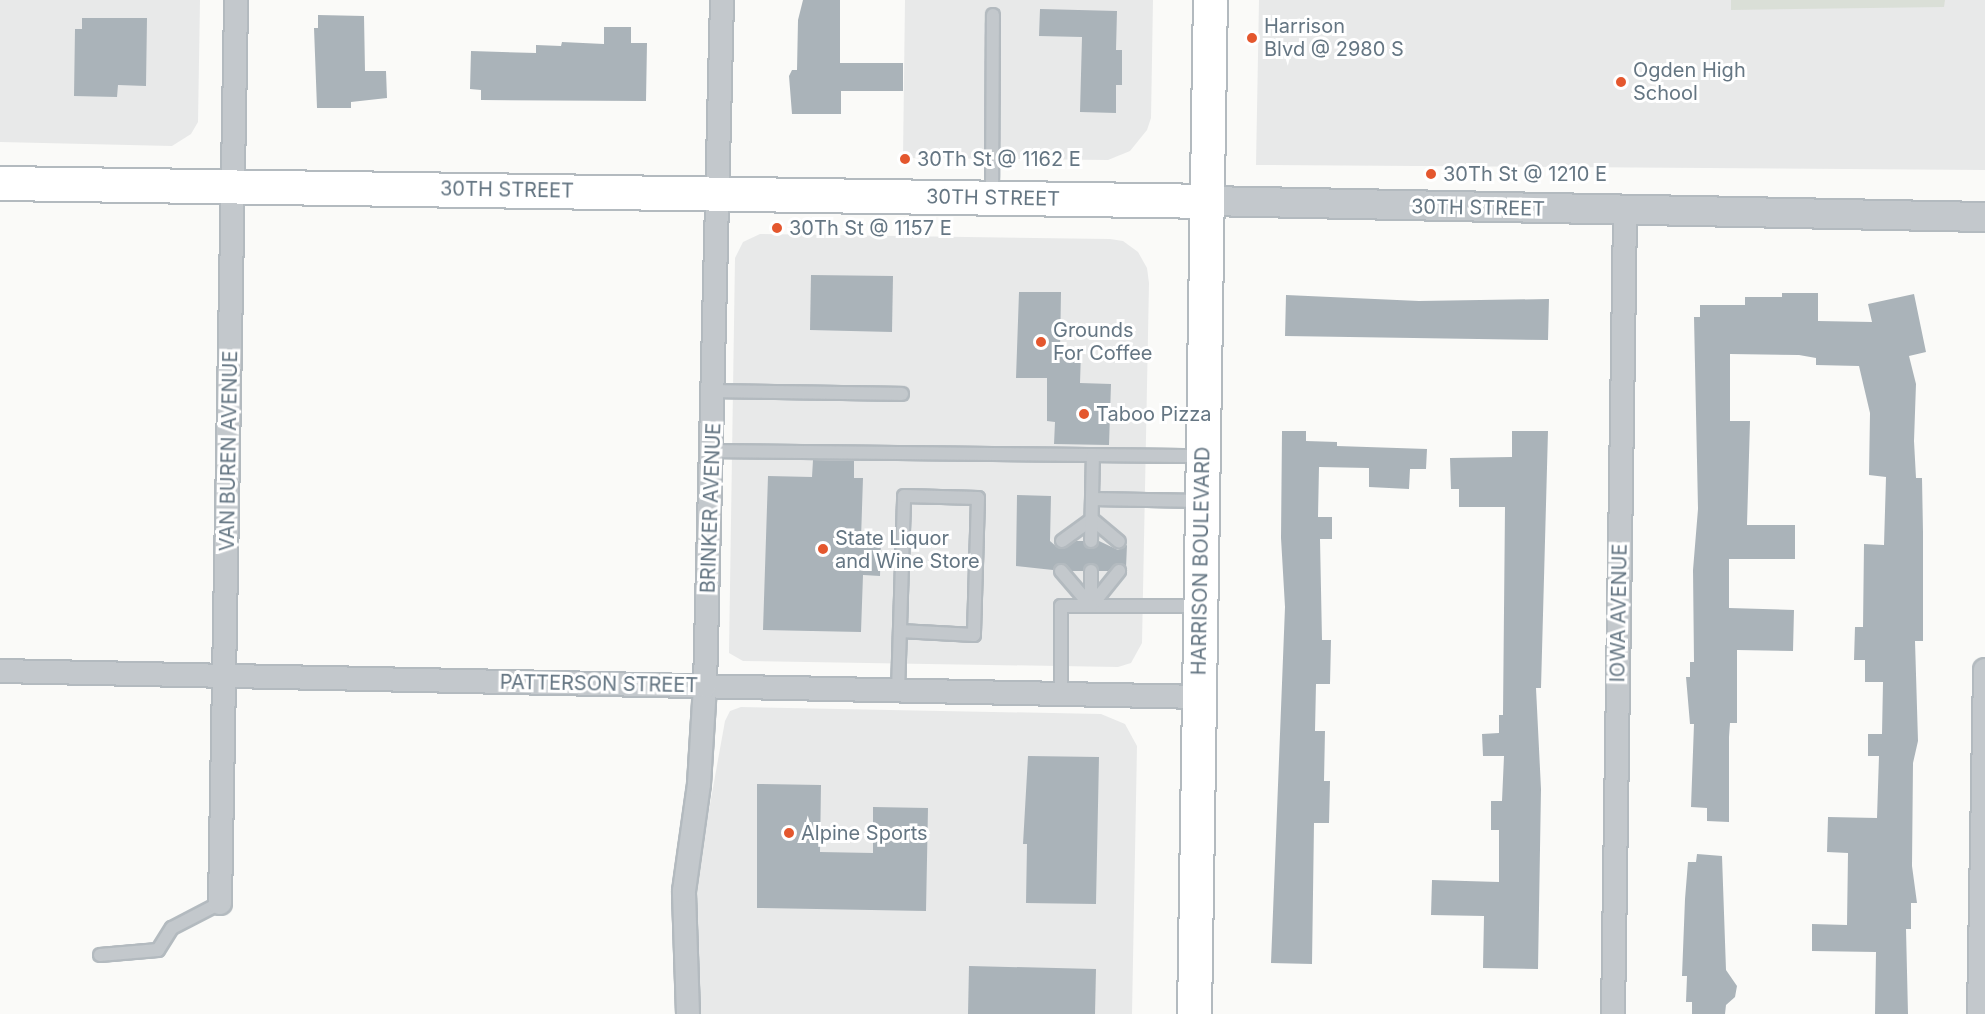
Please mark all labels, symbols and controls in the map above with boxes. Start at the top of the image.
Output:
place label: Harrison Blvd @ 2980 S [1264,14,1404,61]
marker: Harrison Blvd @ 2980 S [1245,31,1259,45]
place label: Ogden High School [1633,58,1746,105]
marker: Ogden High School [1614,75,1628,89]
place label: 30Th St @ 1162 E [917,147,1081,171]
marker: 30Th St @ 1162 E [898,152,912,166]
place label: 30Th St @ 1210 E [1443,162,1607,186]
marker: 30Th St @ 1210 E [1424,167,1438,181]
street label: 30TH STREET [440,177,574,203]
street label: 30TH STREET [926,185,1060,211]
street label: 30TH STREET [1411,195,1545,221]
place label: 30Th St @ 1157 E [789,216,952,240]
marker: 30Th St @ 1157 E [770,221,784,235]
place label: Grounds For Coffee [1053,318,1153,365]
marker: Grounds For Coffee [1034,335,1048,349]
street label: VAN BUREN AVENUE [215,350,243,552]
place label: Taboo Pizza [1096,402,1211,426]
marker: Taboo Pizza [1077,407,1091,421]
street label: BRINKER AVENUE [696,422,726,594]
street label: HARRISON BOULEVARD [1187,446,1215,676]
place label: State Liquor and Wine Store [835,526,980,573]
marker: State Liquor and Wine Store [816,542,830,556]
street label: IOWA AVENUE [1606,543,1632,683]
street label: PATTERSON STREET [500,670,698,698]
place label: Alpine Sports [801,821,928,845]
marker: Alpine Sports [782,826,796,840]

